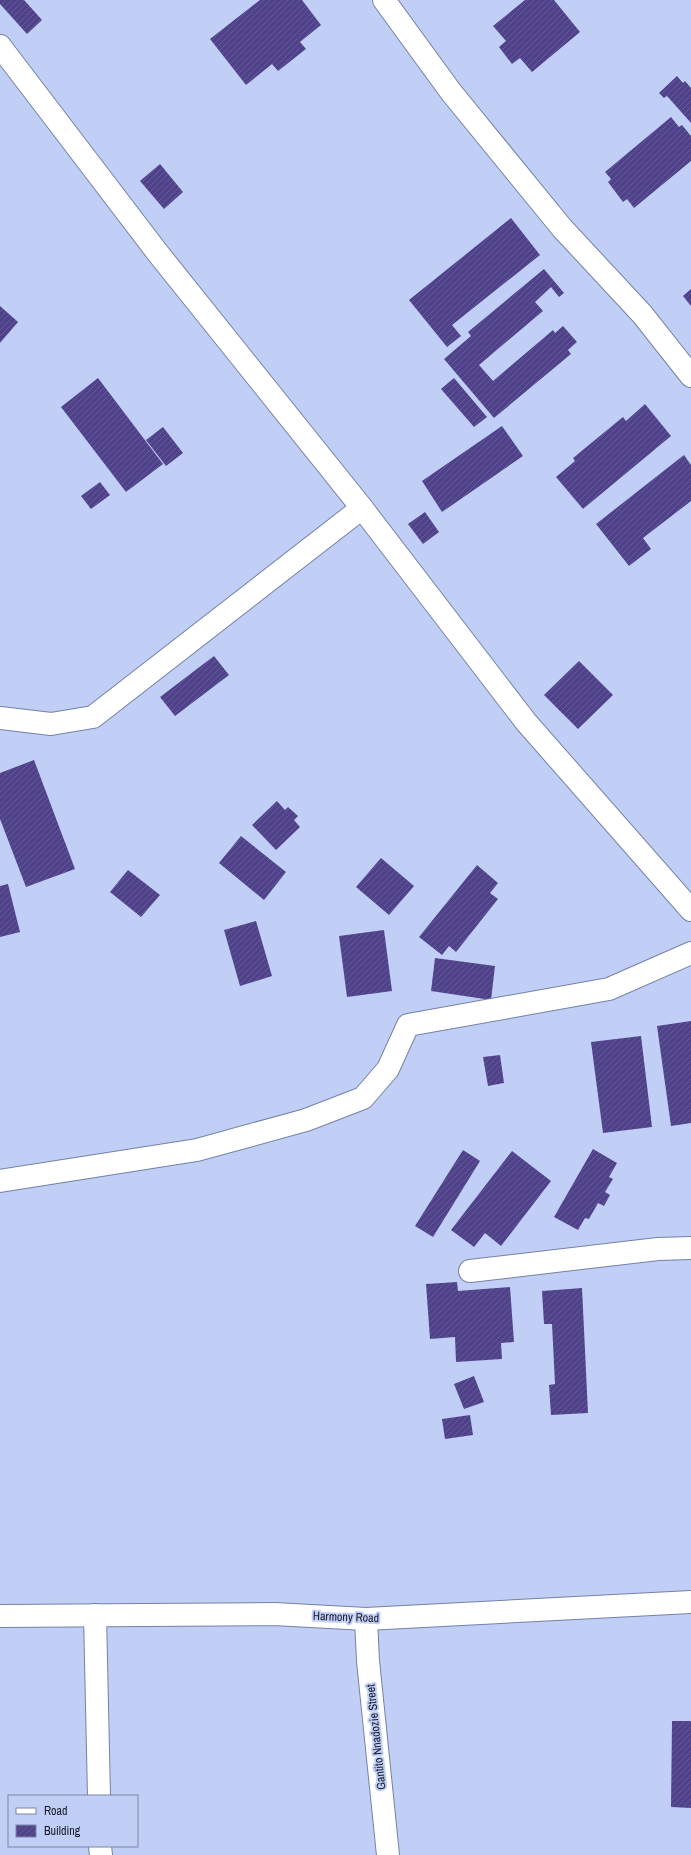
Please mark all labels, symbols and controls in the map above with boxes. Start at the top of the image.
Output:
street label: Harmony Road [313,1608,379,1626]
street label: Gantito Nnadozie Street [362,1683,390,1791]
legend [8,1795,138,1847]
text: Road [44,1803,68,1819]
text: Building [44,1823,81,1839]

